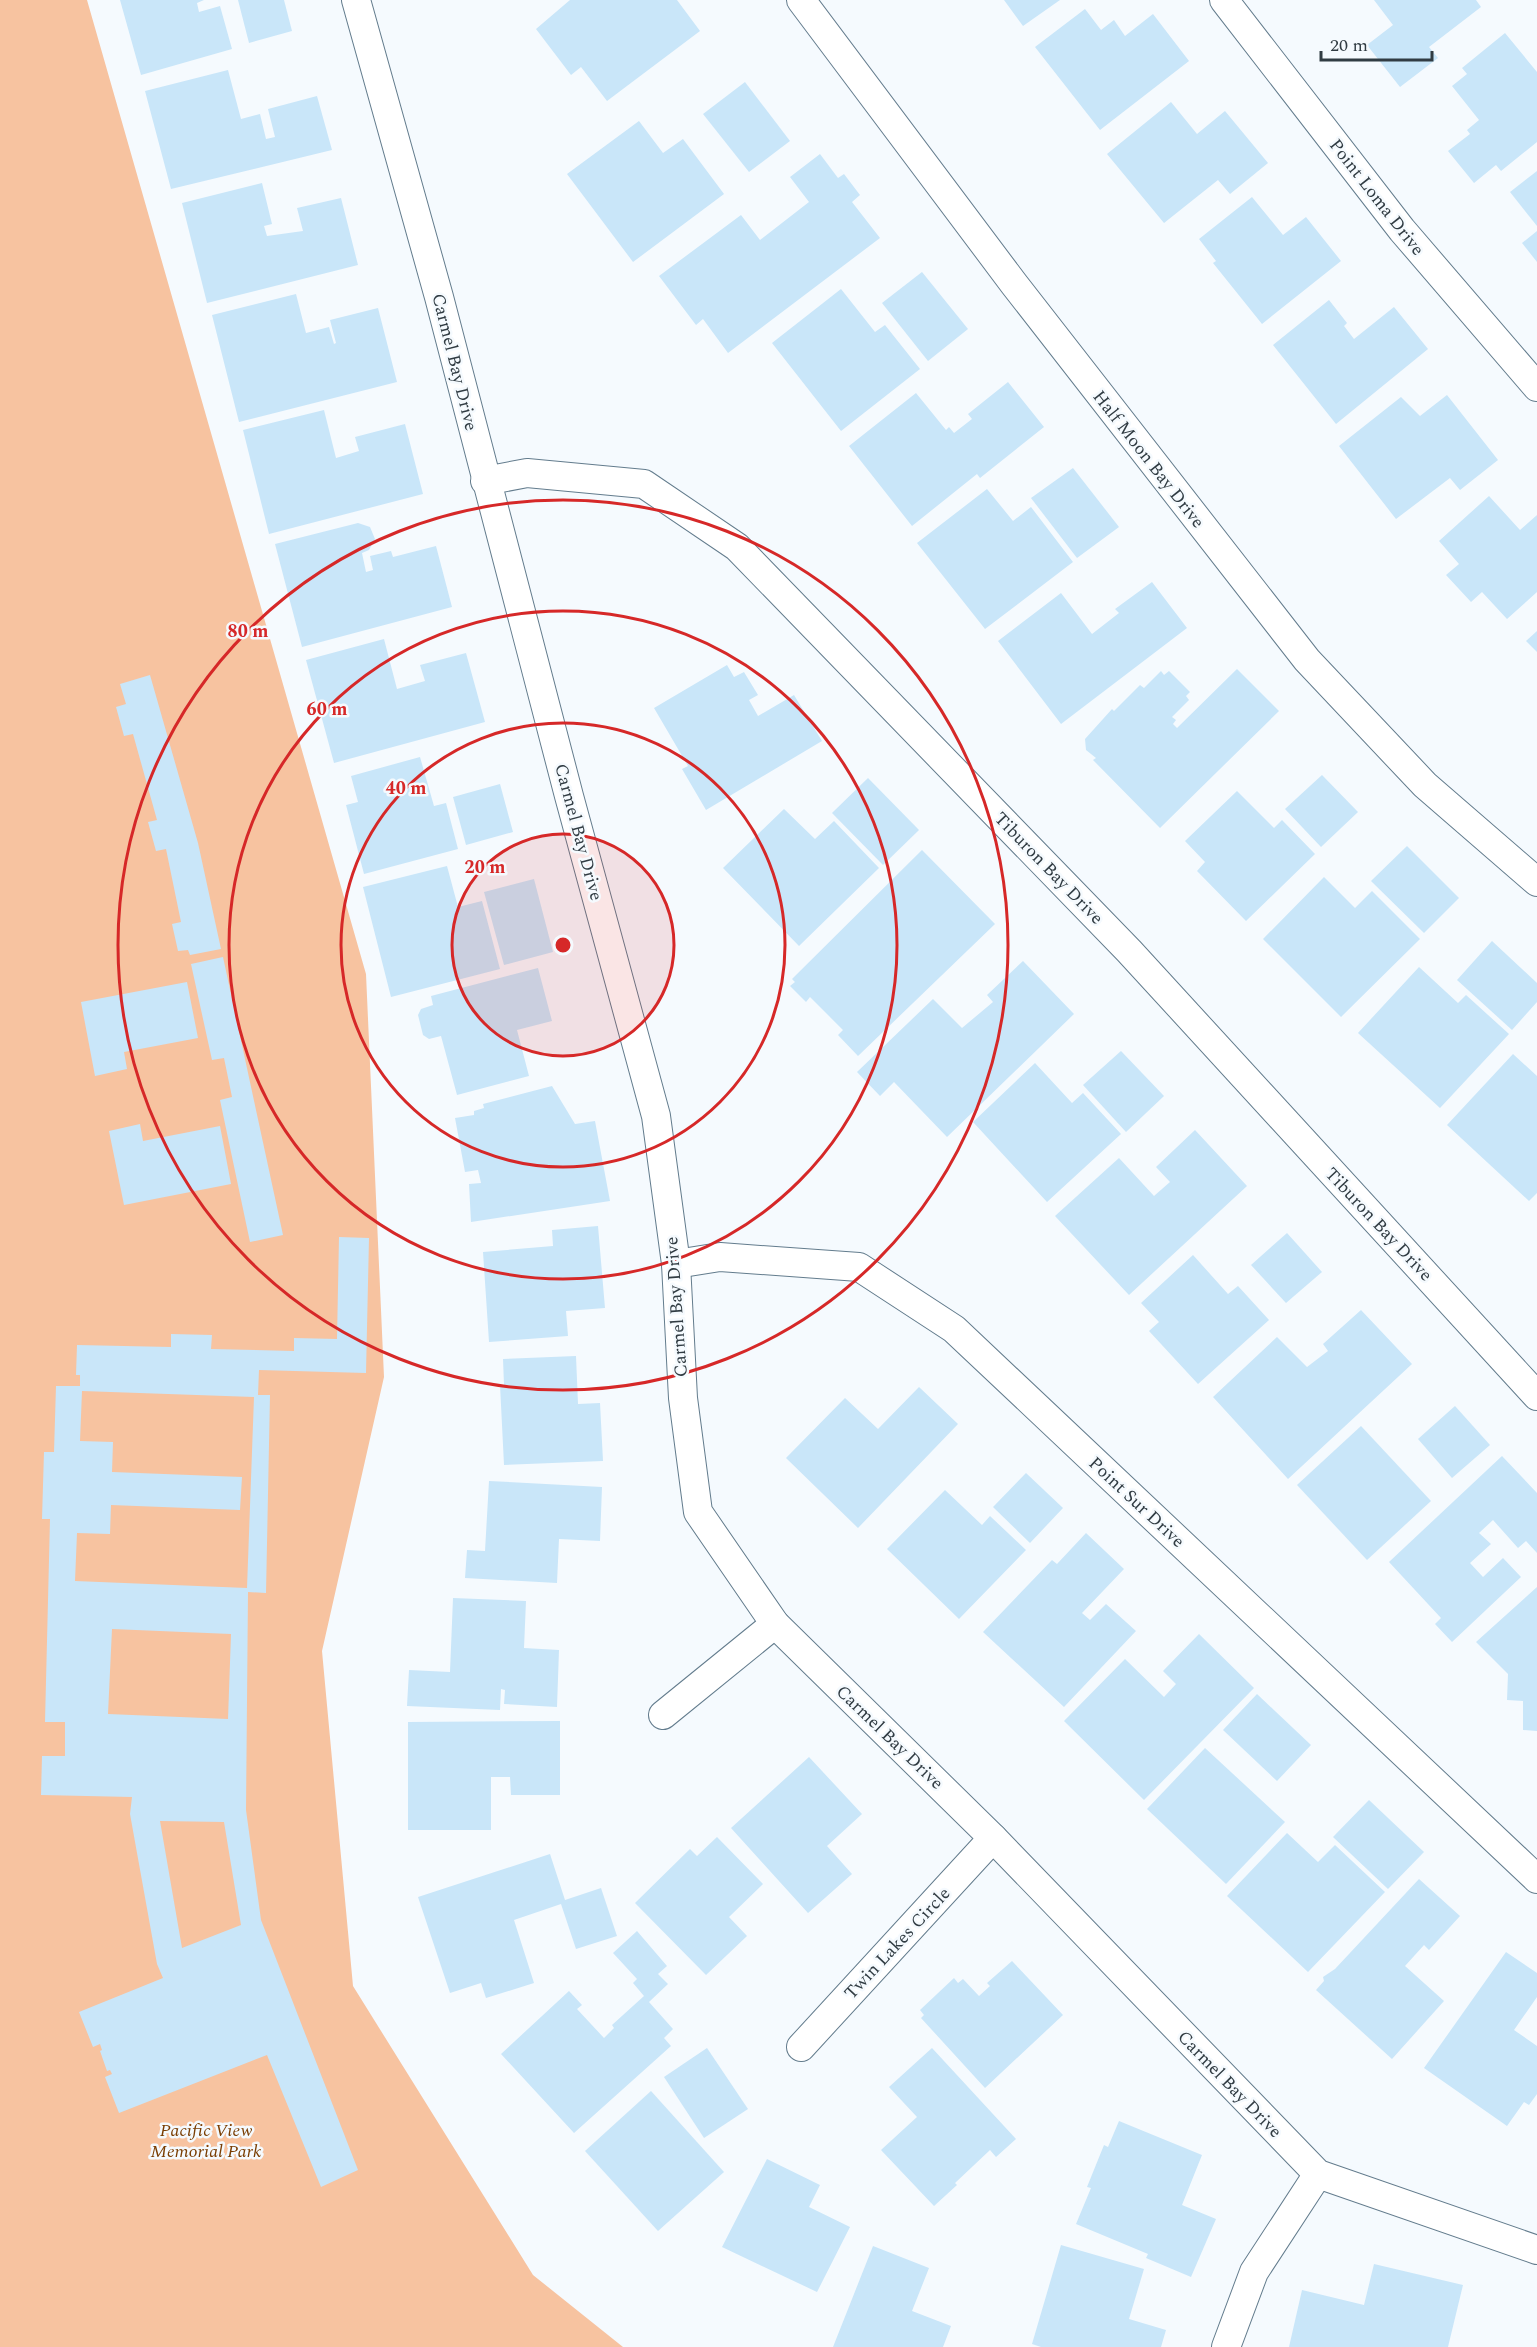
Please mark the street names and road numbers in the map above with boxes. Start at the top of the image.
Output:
street label: Point Loma Drive [1322,133,1431,261]
street label: Carmel Bay Drive [424,291,485,434]
street label: Half Moon Bay Drive [1086,384,1211,534]
street label: Carmel Bay Drive [547,761,610,904]
street label: Tiburon Bay Drive [988,806,1110,931]
street label: Tiburon Bay Drive [1318,1161,1439,1288]
street label: Carmel Bay Drive [658,1236,695,1378]
street label: Point Sur Drive [1082,1450,1191,1554]
street label: Carmel Bay Drive [830,1679,950,1796]
street label: Twin Lakes Circle [838,1881,957,2006]
street label: Carmel Bay Drive [1171,2024,1288,2144]

